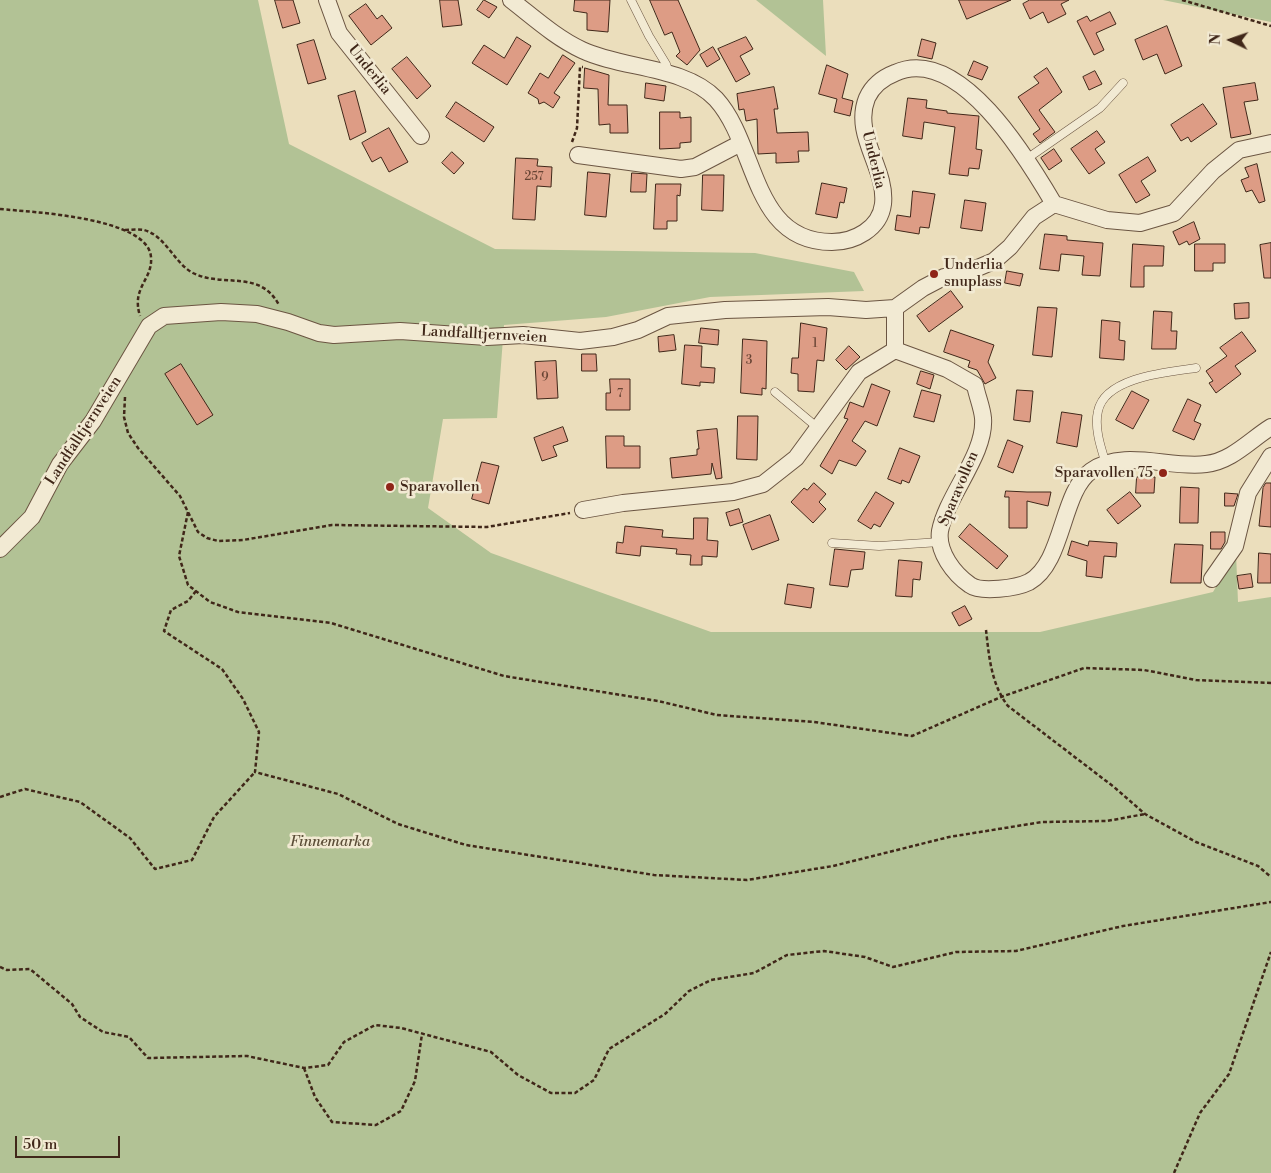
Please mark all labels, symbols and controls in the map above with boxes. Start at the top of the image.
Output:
north arrow [1206,15,1256,65]
text: N [1207,33,1225,45]
street label: Underlia [343,41,395,99]
street label: Underlia [857,129,889,191]
house number: 257 [524,170,544,184]
place label: Underlia snuplass [944,256,1003,291]
marker: Underlia snuplass [928,268,940,280]
street label: Landfalltjernveien [420,323,548,347]
house number: 1 [812,337,818,351]
house number: 3 [746,354,752,368]
house number: 9 [541,371,549,385]
street label: Landfalltjernveien [42,373,126,489]
house number: 7 [617,387,623,401]
street label: Sparavollen [935,449,983,529]
place label: Sparavollen 75 [1055,464,1153,482]
marker: Sparavollen 75 [1157,467,1169,479]
place label: Sparavollen [400,478,480,496]
marker: Sparavollen [384,481,396,493]
park label: Finnemarka [290,833,370,851]
scale bar [18,1126,122,1158]
text: 50 m [23,1135,57,1154]

